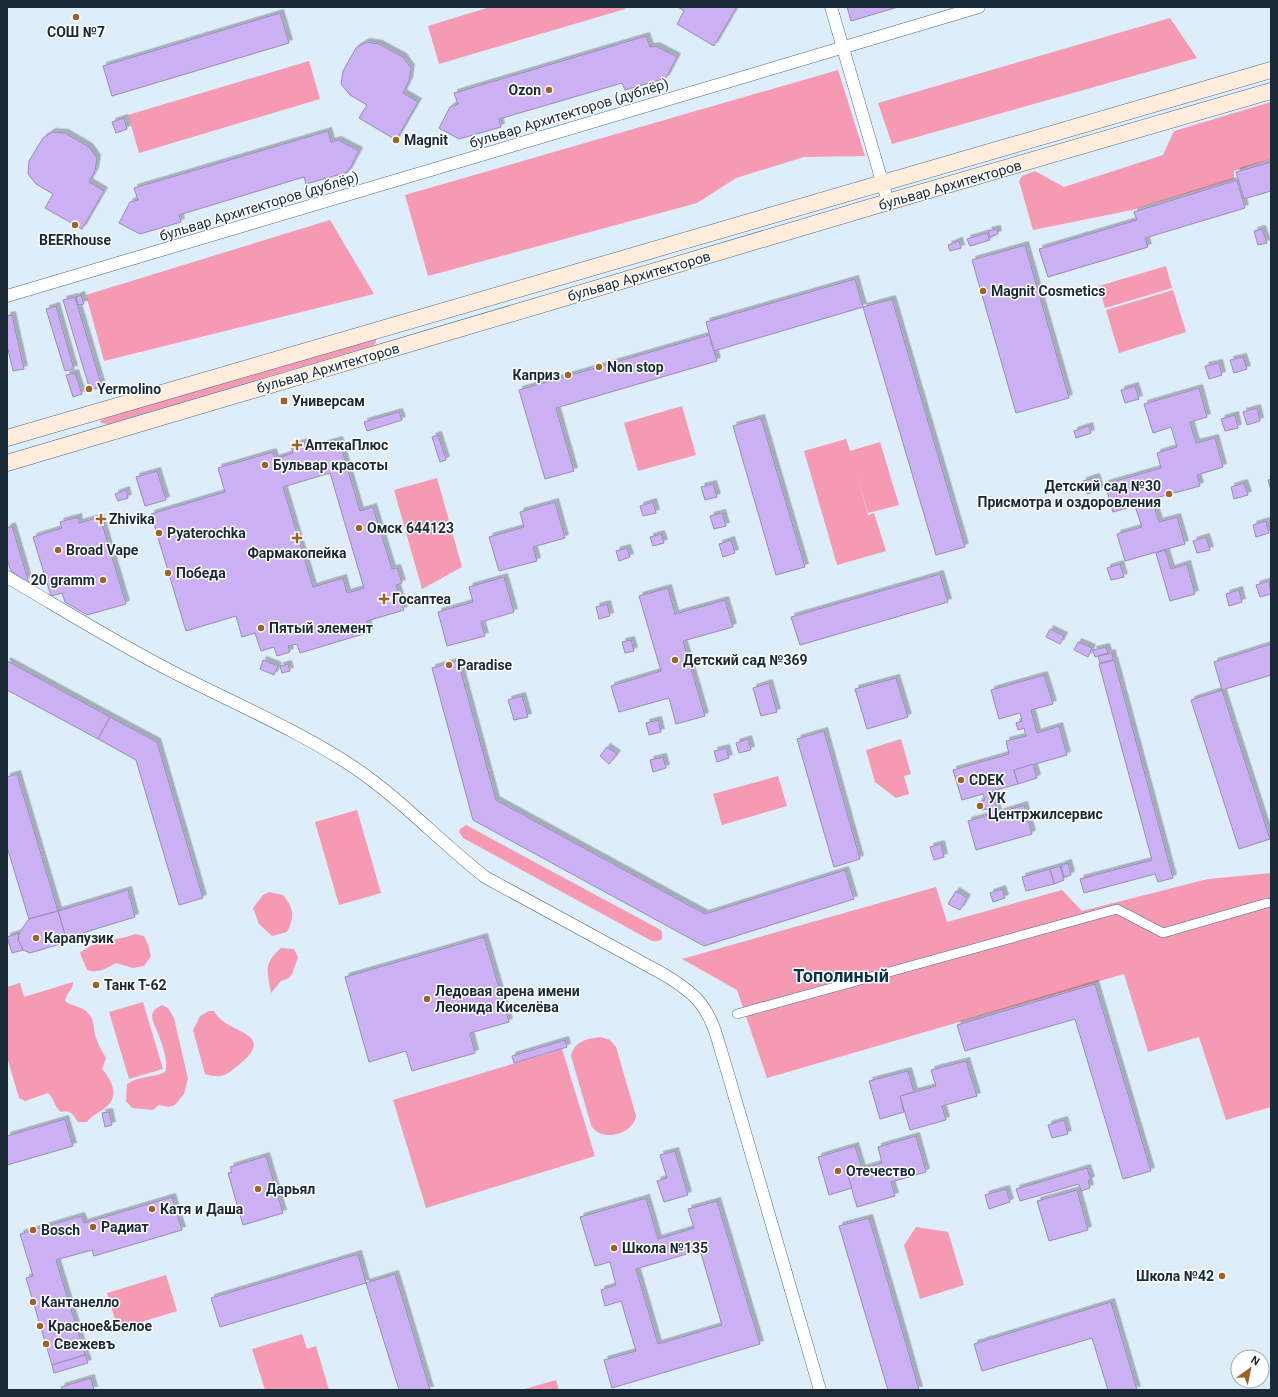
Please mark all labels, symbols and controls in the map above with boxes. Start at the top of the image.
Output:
marker: СОШ №7 [71,12,81,22]
place label: СОШ №7 [47,24,105,40]
street label: бульвар Архитекторов (дублёр) [467,75,671,152]
place label: Ozon [509,82,541,98]
marker: Ozon [544,85,554,95]
place label: Magnit [404,132,448,148]
marker: Magnit [391,135,401,145]
street label: бульвар Архитекторов [877,157,1023,213]
street label: бульвар Архитекторов (дублёр) [157,168,361,245]
marker: BEERhouse [70,220,80,230]
place label: BEERhouse [39,232,111,248]
street label: бульвар Архитекторов [566,248,712,304]
place label: Magnit Cosmetics [991,283,1105,299]
marker: Magnit Cosmetics [978,286,988,296]
street label: бульвар Архитекторов [255,340,401,396]
place label: Non stop [607,359,664,375]
marker: Non stop [594,362,604,372]
place label: Каприз [513,367,560,383]
marker: Каприз [563,370,573,380]
place label: Yermolino [97,381,161,397]
marker: Yermolino [84,384,94,394]
place label: Универсам [292,393,365,409]
marker: Универсам [279,396,289,406]
place label: АптекаПлюс [305,437,388,453]
marker: АптекаПлюс [292,440,302,450]
place label: Бульвар красоты [273,457,388,473]
marker: Бульвар красоты [260,460,270,470]
place label: Детский сад №30 Присмотра и оздоровления [978,478,1161,510]
marker: Детский сад №30 Присмотра и оздоровления [1164,489,1174,499]
place label: Zhivika [109,511,155,527]
marker: Zhivika [96,514,106,524]
place label: Омск 644123 [367,520,454,536]
marker: Омск 644123 [354,523,364,533]
place label: Pyaterochka [167,525,246,541]
marker: Pyaterochka [154,528,164,538]
marker: Фармакопейка [292,533,302,543]
place label: Broad Vape [66,542,139,558]
marker: Broad Vape [53,545,63,555]
place label: Фармакопейка [247,545,347,561]
place label: Победа [176,565,226,581]
marker: Победа [163,568,173,578]
place label: 20 gramm [31,572,95,588]
marker: 20 gramm [98,575,108,585]
place label: Госаптеа [392,591,452,607]
marker: Госаптеа [379,594,389,604]
place label: Пятый элемент [269,620,373,636]
marker: Пятый элемент [256,623,266,633]
place label: Детский сад №369 [683,652,807,668]
marker: Детский сад №369 [670,655,680,665]
place label: Paradise [457,657,513,673]
marker: Paradise [444,660,454,670]
place label: CDEK [969,772,1004,788]
marker: CDEK [956,775,966,785]
place label: УК Центржилсервис [988,790,1103,822]
marker: УК Центржилсервис [975,801,985,811]
place label: Карапузик [44,930,114,946]
marker: Карапузик [31,933,41,943]
district label: Тополиный [793,965,889,986]
place label: Танк Т-62 [104,977,167,993]
marker: Танк Т-62 [91,980,101,990]
place label: Ледовая арена имени Леонида Киселёва [435,983,580,1015]
marker: Ледовая арена имени Леонида Киселёва [422,994,432,1004]
place label: Отечество [846,1163,916,1179]
marker: Отечество [833,1166,843,1176]
place label: Дарьял [266,1181,315,1197]
marker: Дарьял [253,1184,263,1194]
place label: Катя и Даша [160,1201,244,1217]
marker: Катя и Даша [147,1204,157,1214]
place label: Радиат [101,1219,149,1235]
place label: Bosch [41,1222,80,1238]
marker: Радиат [88,1222,98,1232]
marker: Bosch [28,1225,38,1235]
place label: Школа №135 [622,1240,708,1256]
marker: Школа №135 [609,1243,619,1253]
place label: Школа №42 [1136,1268,1214,1284]
marker: Школа №42 [1217,1271,1227,1281]
place label: Кантанелло [41,1294,119,1310]
marker: Кантанелло [28,1297,38,1307]
place label: Красное&Белое [48,1318,152,1334]
marker: Красное&Белое [35,1321,45,1331]
place label: Свежевъ [54,1336,115,1352]
marker: Свежевъ [41,1339,51,1349]
north arrow [1230,1349,1270,1389]
text: N [1248,1353,1262,1369]

